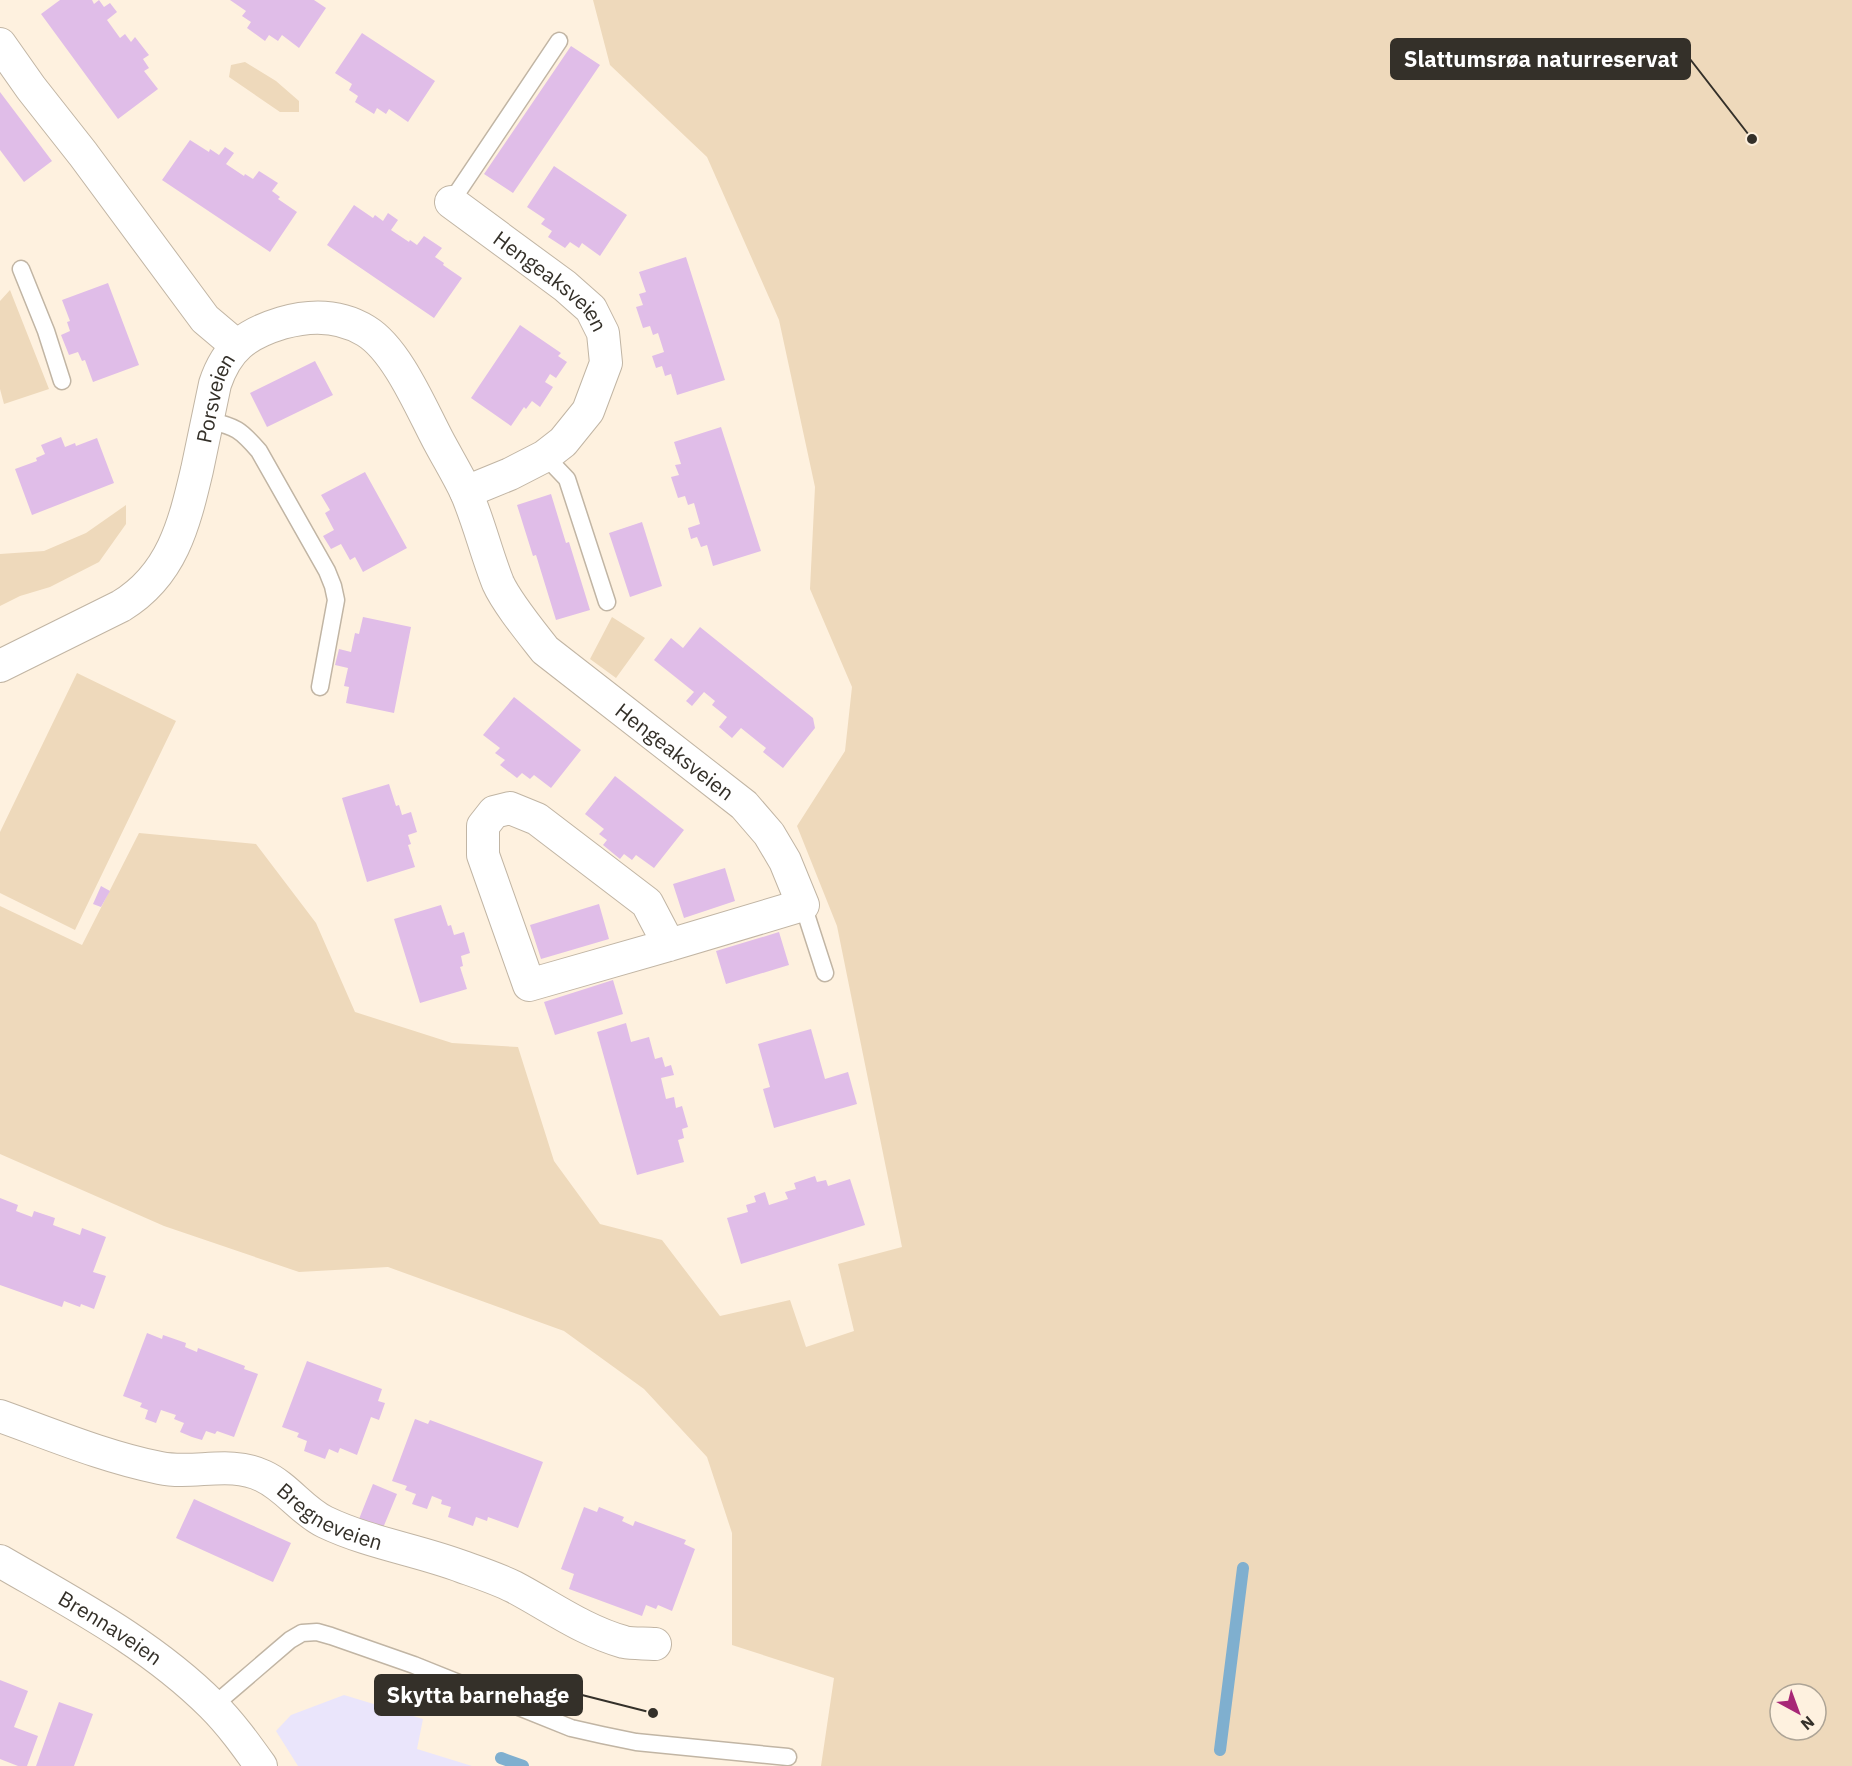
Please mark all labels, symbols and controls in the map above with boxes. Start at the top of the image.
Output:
callout: Slattumsrøa naturreservat [1391,39,1690,79]
text: Slattumsrøa naturreservat [1404,44,1678,73]
street label: Hengeaksveien [488,224,614,336]
street label: Porsveien [189,347,241,445]
street label: Hengeaksveien [610,696,740,806]
street label: Bregneveien [271,1476,386,1556]
street label: Brennaveien [54,1584,168,1671]
callout: Skytta barnehage [375,1675,582,1715]
text: Skytta barnehage [387,1680,569,1709]
north arrow [1768,1682,1828,1742]
text: N [1797,1712,1819,1735]

